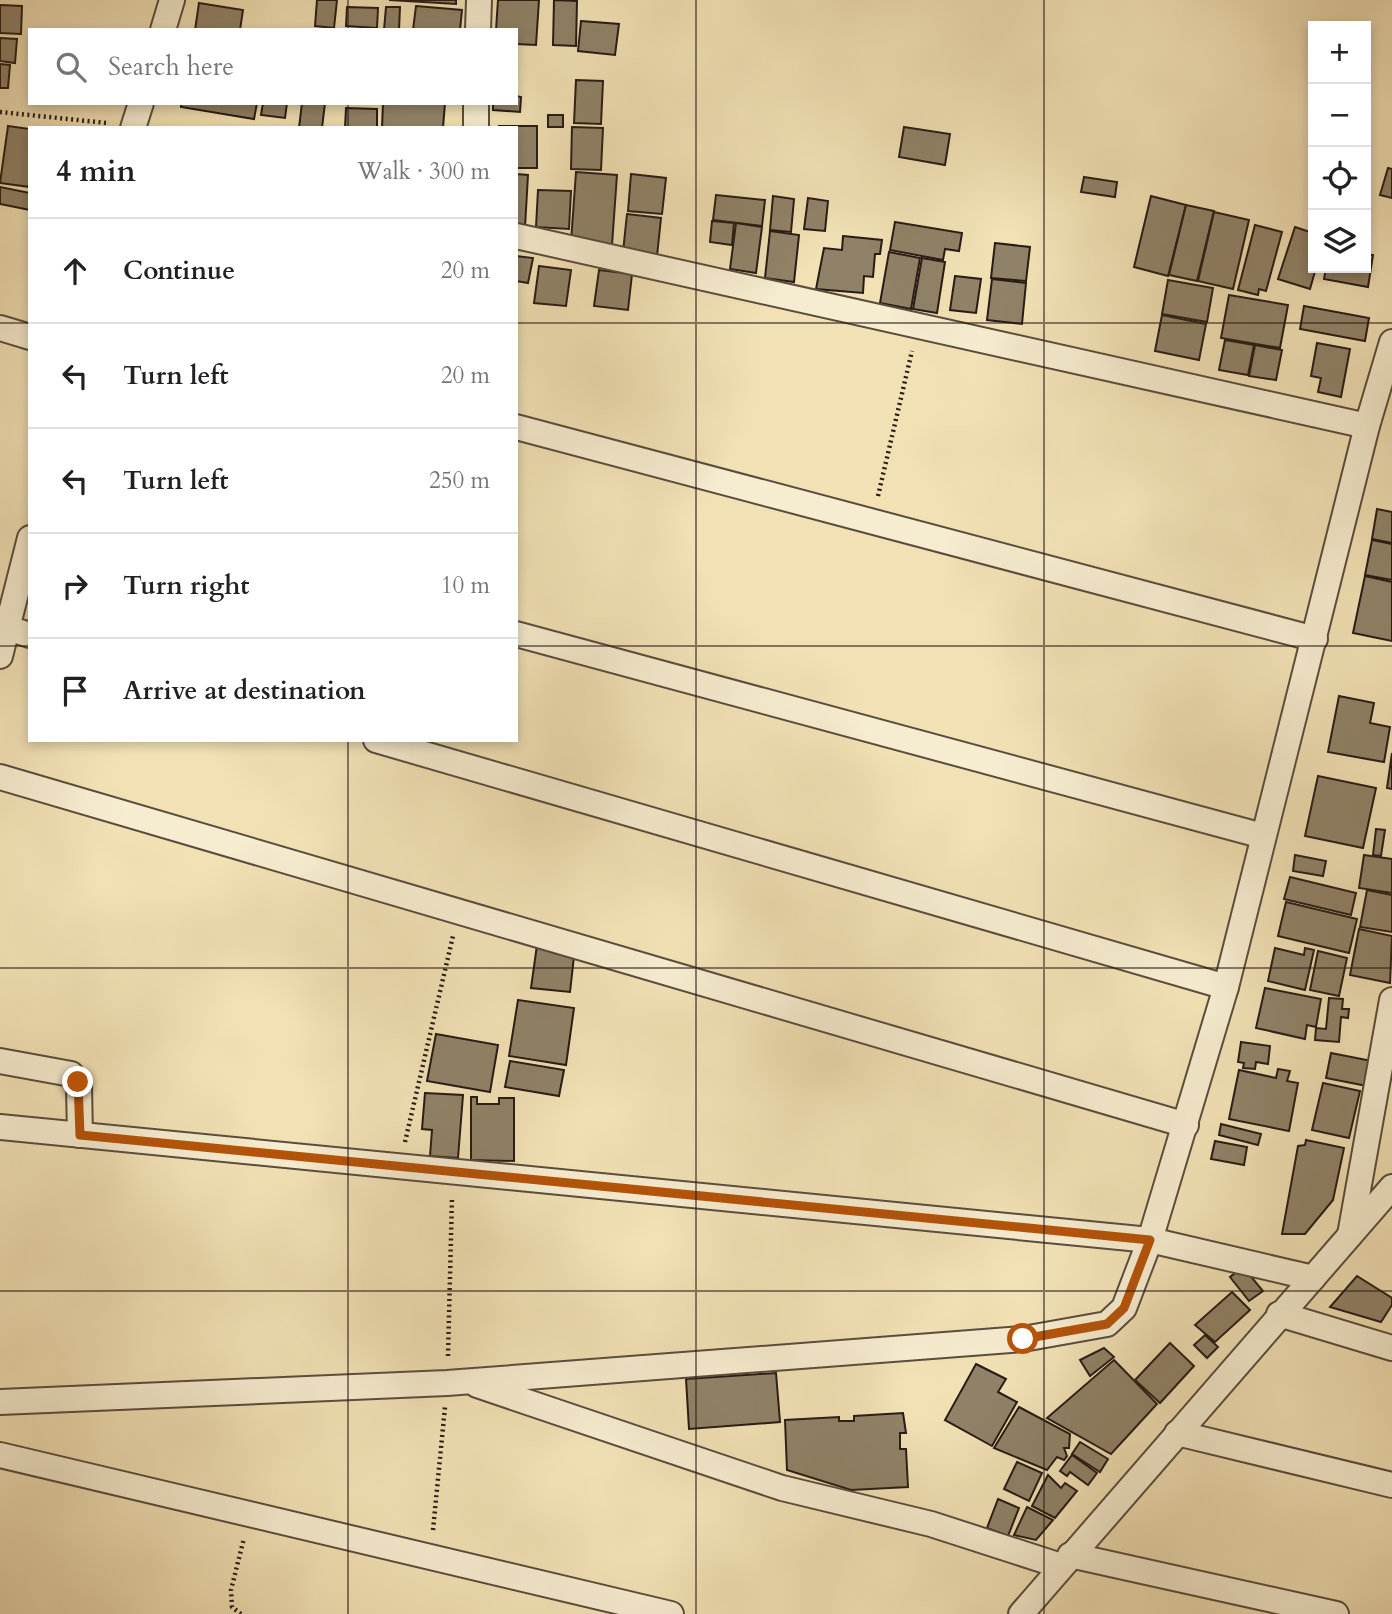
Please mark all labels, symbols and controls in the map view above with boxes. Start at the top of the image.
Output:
map controls [1308,21,1371,273]
button: + [1308,21,1371,84]
search box [28,28,518,105]
icon: search [52,48,90,86]
text: Search here [108,49,234,84]
button: − [1308,84,1371,147]
button: locate [1308,147,1371,210]
text: 4 min [56,151,136,192]
text: Walk · 300 m [357,156,490,187]
button: layers [1308,210,1371,273]
icon: ahead [56,252,94,290]
text: Continue [123,253,235,288]
text: 20 m [441,255,490,286]
icon: left [56,357,94,395]
text: Turn left [123,358,228,393]
text: 20 m [441,360,490,391]
icon: left [56,462,94,500]
text: Turn left [123,463,228,498]
text: 250 m [429,465,490,496]
icon: right [56,567,94,605]
text: Turn right [123,568,250,603]
text: 10 m [441,570,490,601]
icon: arrive [56,672,94,710]
text: Arrive at destination [123,673,366,708]
route end [62,1066,93,1097]
route start [1007,1323,1038,1354]

